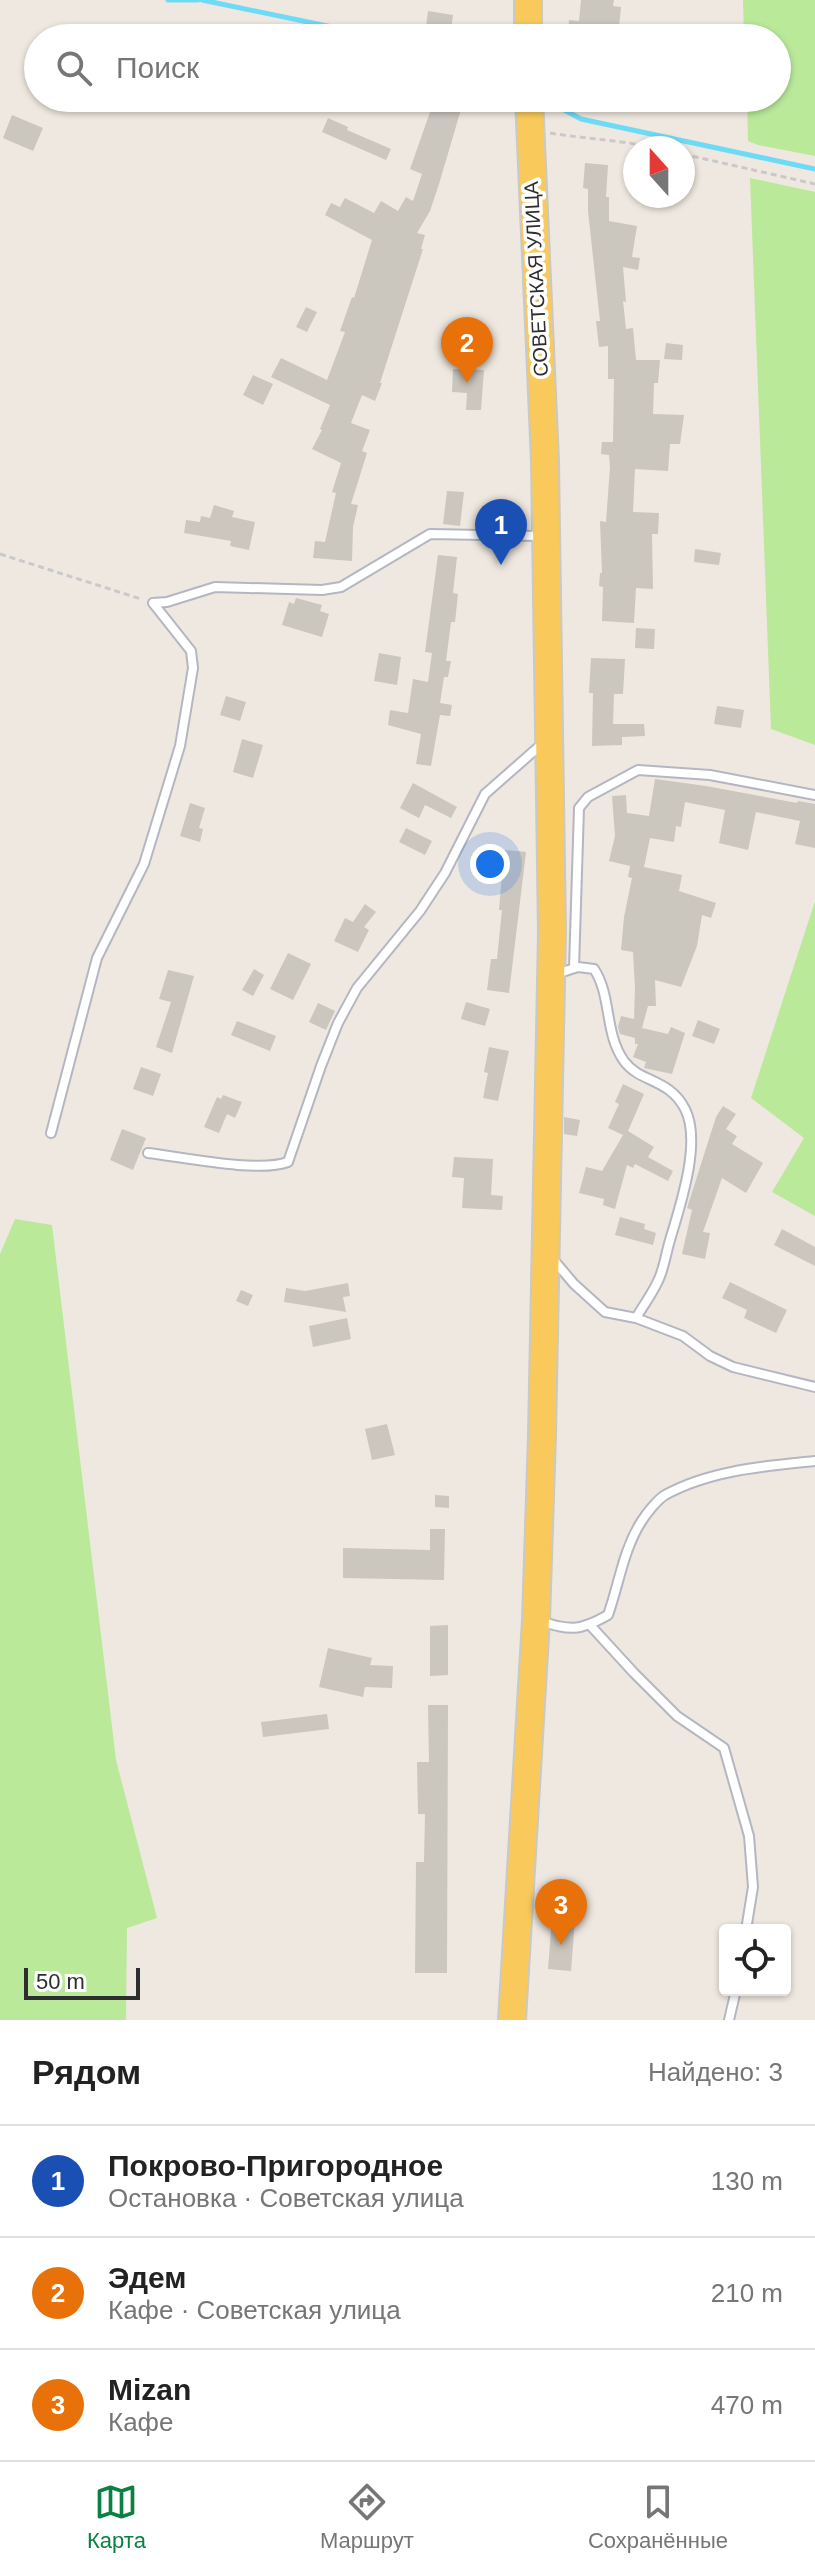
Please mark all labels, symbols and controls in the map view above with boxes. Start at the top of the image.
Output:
search box [24,24,791,112]
icon: search [52,46,96,90]
text: Поиск [116,51,199,84]
north arrow [623,136,695,208]
street label: СОВЕТСКАЯ УЛИЦА [520,180,552,377]
pin: 2 [441,317,493,383]
pin: 1 [475,499,527,565]
your location [470,844,510,884]
pin: 3 [535,1879,587,1945]
map controls [719,1924,791,1996]
button: locate [719,1924,791,1996]
scale bar [24,1964,140,2000]
text: 50 m [36,1969,85,1994]
text: Рядом [32,2053,141,2091]
text: Найдено: 3 [648,2057,783,2087]
text: Покрово-Пригородное [108,2149,443,2182]
text: 1 [51,2166,65,2196]
text: 130 m [711,2166,783,2196]
text: Остановка · Советская улица [108,2183,464,2213]
text: Эдем [108,2261,186,2294]
text: 2 [51,2278,65,2308]
text: 210 m [711,2278,783,2308]
text: Кафе · Советская улица [108,2295,401,2325]
text: Mizan [108,2373,191,2406]
text: 3 [51,2390,65,2420]
text: 470 m [711,2390,783,2420]
text: Кафе [108,2407,173,2437]
tab: Карта [87,2480,146,2554]
tab: Маршрут [320,2480,414,2554]
tab: Сохранённые [588,2480,728,2554]

